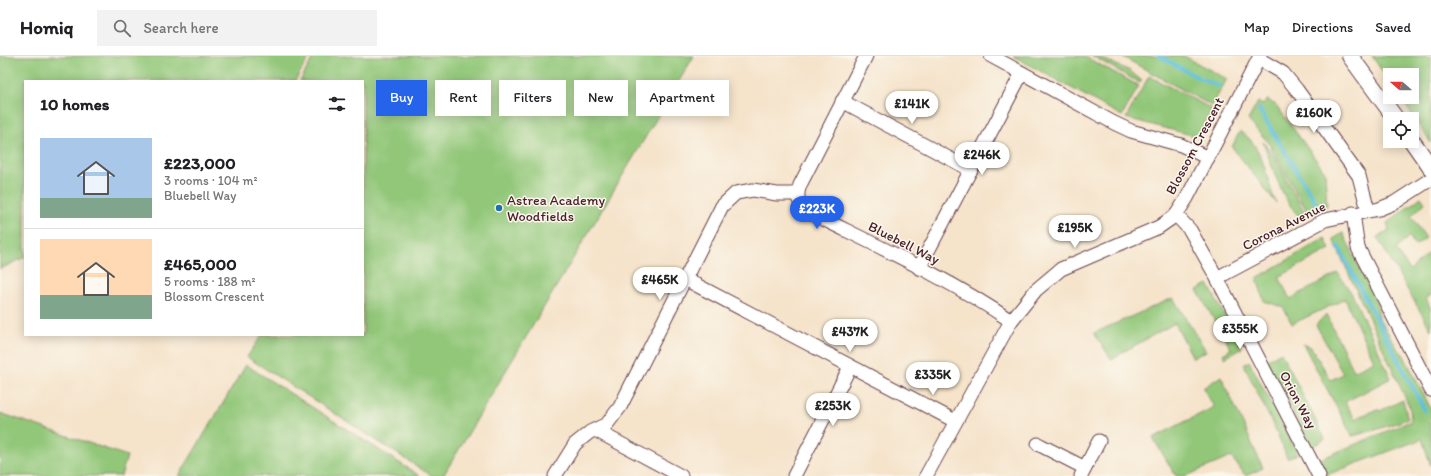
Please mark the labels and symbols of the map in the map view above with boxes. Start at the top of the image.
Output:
north arrow [1383,68,1419,104]
pin: £141K [884,91,940,125]
street label: Blossom Crescent [1162,94,1228,198]
pin: £160K [1286,100,1342,134]
pin: £246K [954,142,1010,176]
place label: Astrea Academy Woodfields [507,192,605,225]
pin: £223K [789,196,845,230]
street label: Corona Avenue [1240,198,1329,254]
marker: Astrea Academy Woodfields [494,203,504,213]
pin: £195K [1047,215,1103,249]
street label: Bluebell Way [865,218,943,268]
pin: £465K [632,267,688,301]
pin: £355K [1212,316,1268,350]
pin: £437K [822,319,878,353]
pin: £335K [905,362,961,396]
street label: Orion Way [1276,368,1320,432]
pin: £253K [805,393,861,427]

